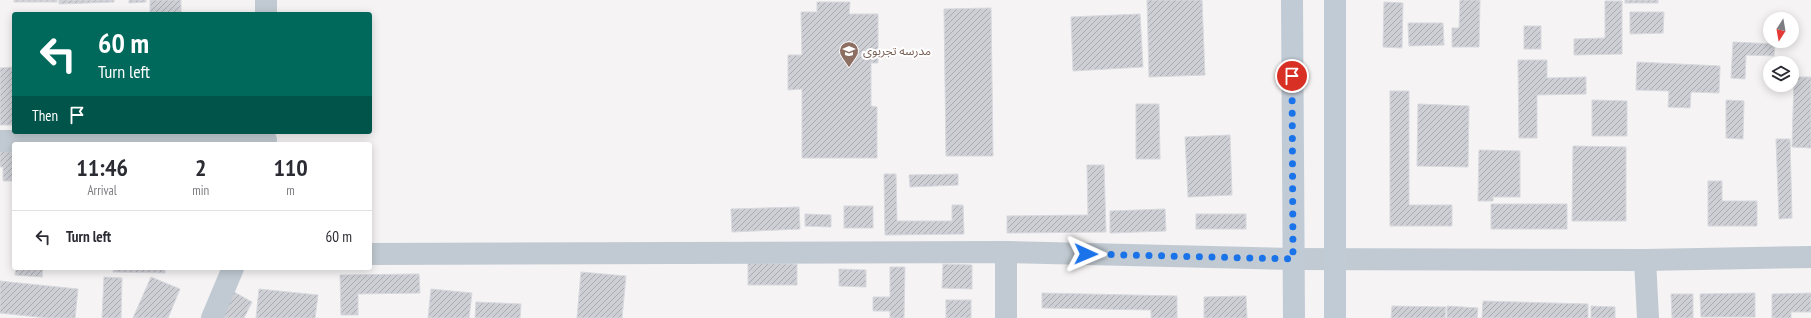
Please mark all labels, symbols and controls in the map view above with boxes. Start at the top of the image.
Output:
north arrow [1763,12,1799,48]
map controls [1763,12,1799,92]
text: 60 m [98,24,149,61]
icon: left [32,28,84,80]
school or university icon: مدرسه تجربوى [838,40,860,68]
place label: مدرسه تجربوى [863,43,931,58]
button: layers [1763,56,1799,92]
pin [1275,59,1309,93]
text: Turn left [98,60,150,83]
icon: arrive [1281,65,1303,87]
icon: arrive [66,104,88,126]
text: Then [32,106,58,125]
text: 11:46 [76,152,128,183]
text: 2 [195,152,206,183]
text: 110 [273,152,308,183]
text: Arrival [87,182,117,199]
text: min [192,182,209,199]
text: m [286,182,295,199]
icon: left [32,226,54,248]
text: Turn left [66,227,111,246]
text: 60 m [326,227,352,246]
position arrow [1065,233,1107,275]

